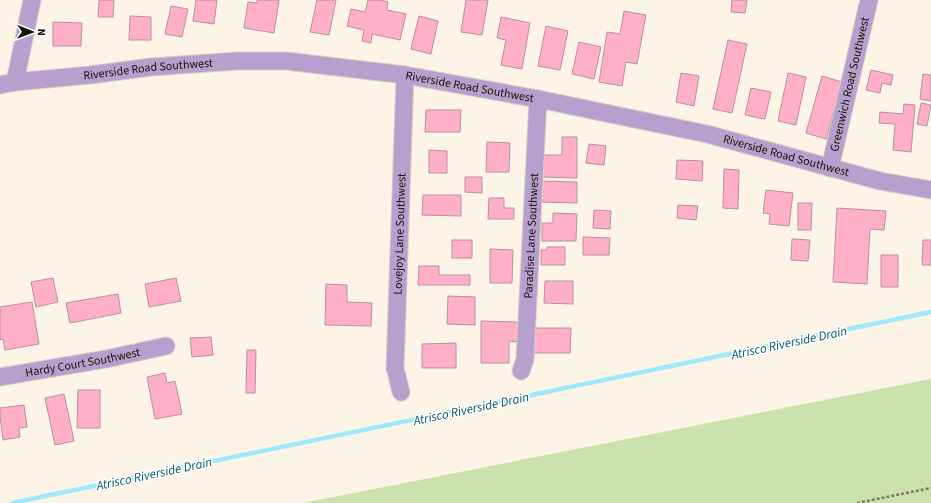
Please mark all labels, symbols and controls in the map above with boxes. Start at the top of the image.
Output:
north arrow [12,12,52,52]
street label: Greenwich Road Southwest [826,15,874,153]
text: N [34,28,49,36]
street label: Riverside Road Southwest [83,55,213,85]
street label: Riverside Road Southwest [404,67,535,107]
street label: Riverside Road Southwest [721,131,851,181]
street label: Lovejoy Lane Southwest [390,173,411,295]
street label: Paradise Lane Southwest [520,173,543,299]
water label: Atrisco Riverside Drain [729,322,849,364]
street label: Hardy Court Southwest [24,344,142,382]
water label: Atrisco Riverside Drain [411,388,531,430]
water label: Atrisco Riverside Drain [94,453,214,495]

